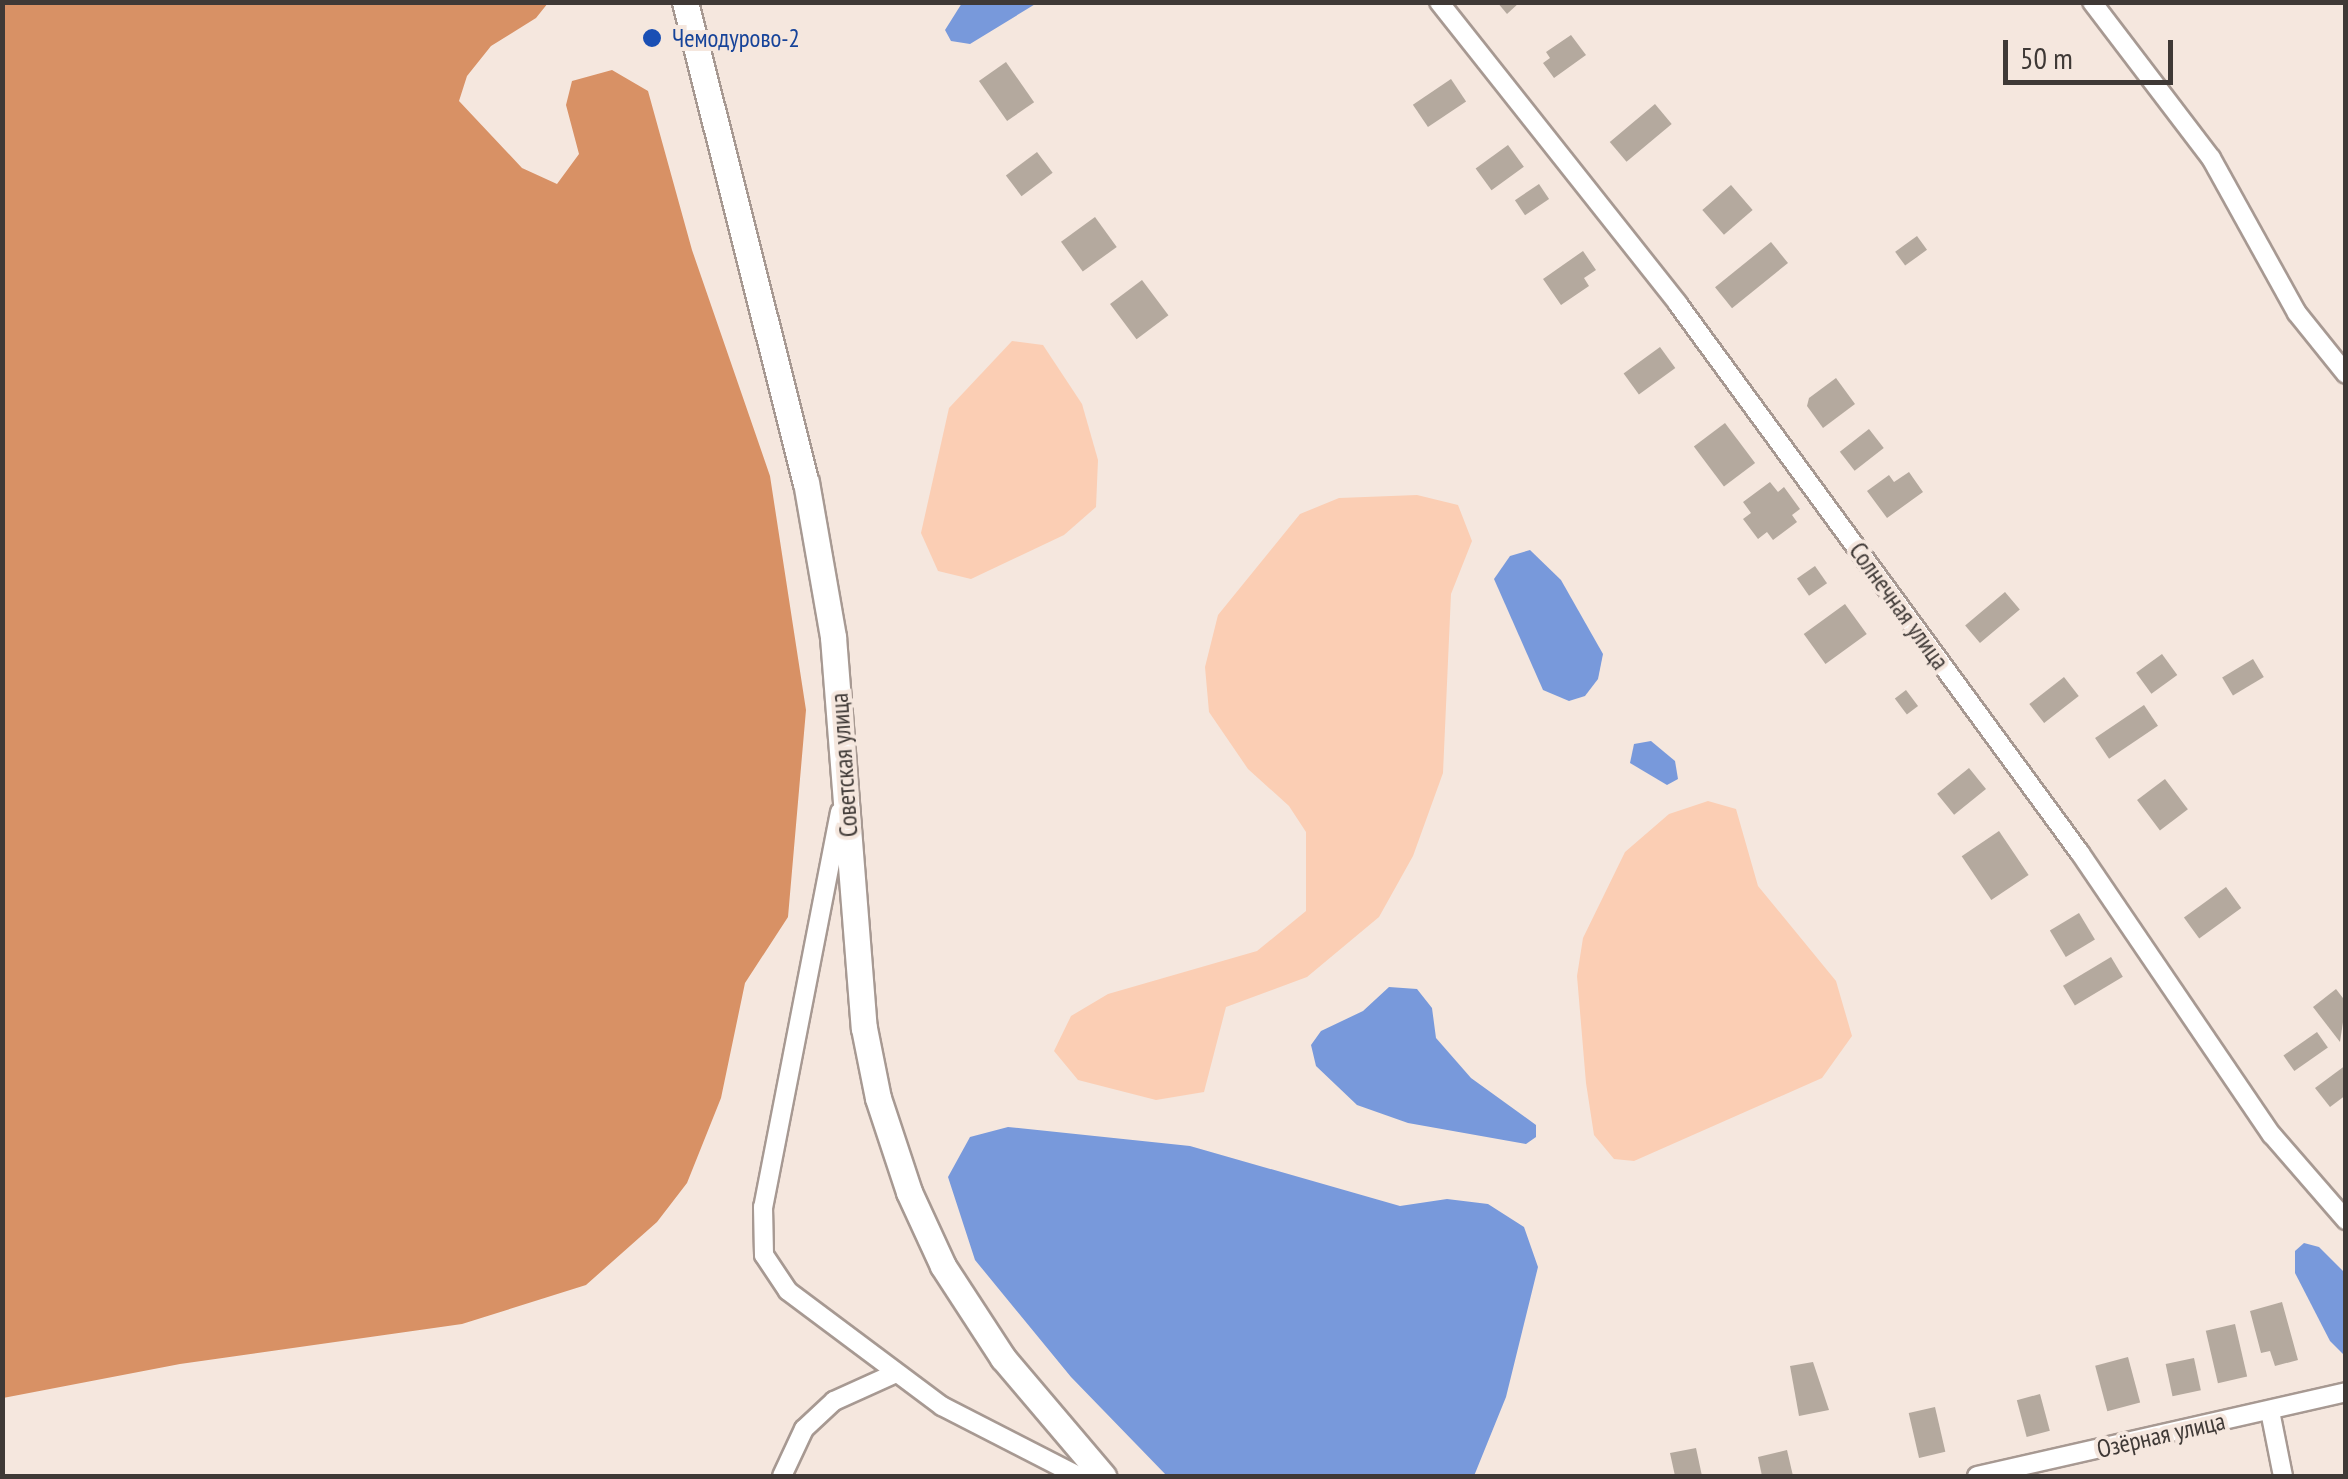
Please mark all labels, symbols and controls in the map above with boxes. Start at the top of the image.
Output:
scale bar [2008,20,2178,82]
place label: Чемодурово-2 [672,23,800,53]
marker: Чемодурово-2 [641,27,663,49]
text: 50 m [2020,38,2073,77]
street label: Солнечная улица [1843,537,1955,675]
street label: Советская улица [824,692,864,838]
street label: Озёрная улица [2094,1406,2228,1464]

